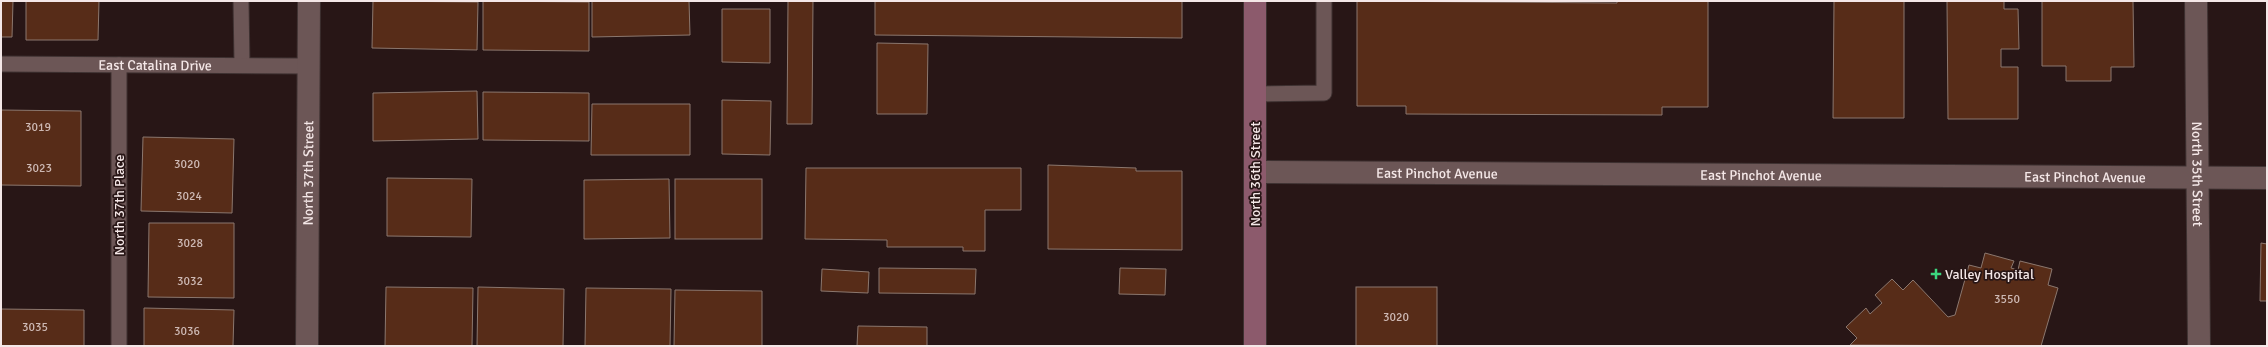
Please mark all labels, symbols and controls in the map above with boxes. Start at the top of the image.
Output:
street label: East Catalina Drive [98,57,212,74]
house number: 3019 [25,120,51,135]
street label: North 37th Street [300,120,317,226]
street label: North 36th Street [1247,121,1264,227]
street label: North 35th Street [2188,121,2206,227]
street label: North 37th Place [111,154,128,256]
house number: 3020 [174,157,200,172]
house number: 3023 [26,161,52,176]
street label: East Pinchot Avenue [1376,165,1498,182]
street label: East Pinchot Avenue [1700,167,1822,184]
street label: East Pinchot Avenue [2024,169,2146,186]
house number: 3024 [176,189,202,204]
house number: 3028 [177,236,203,251]
place label: Valley Hospital [1945,266,2034,283]
marker: Valley Hospital [1930,268,1942,280]
house number: 3032 [177,274,203,289]
house number: 3550 [1994,292,2020,307]
house number: 3020 [1383,310,1409,325]
house number: 3035 [22,320,48,335]
house number: 3036 [174,324,200,339]

